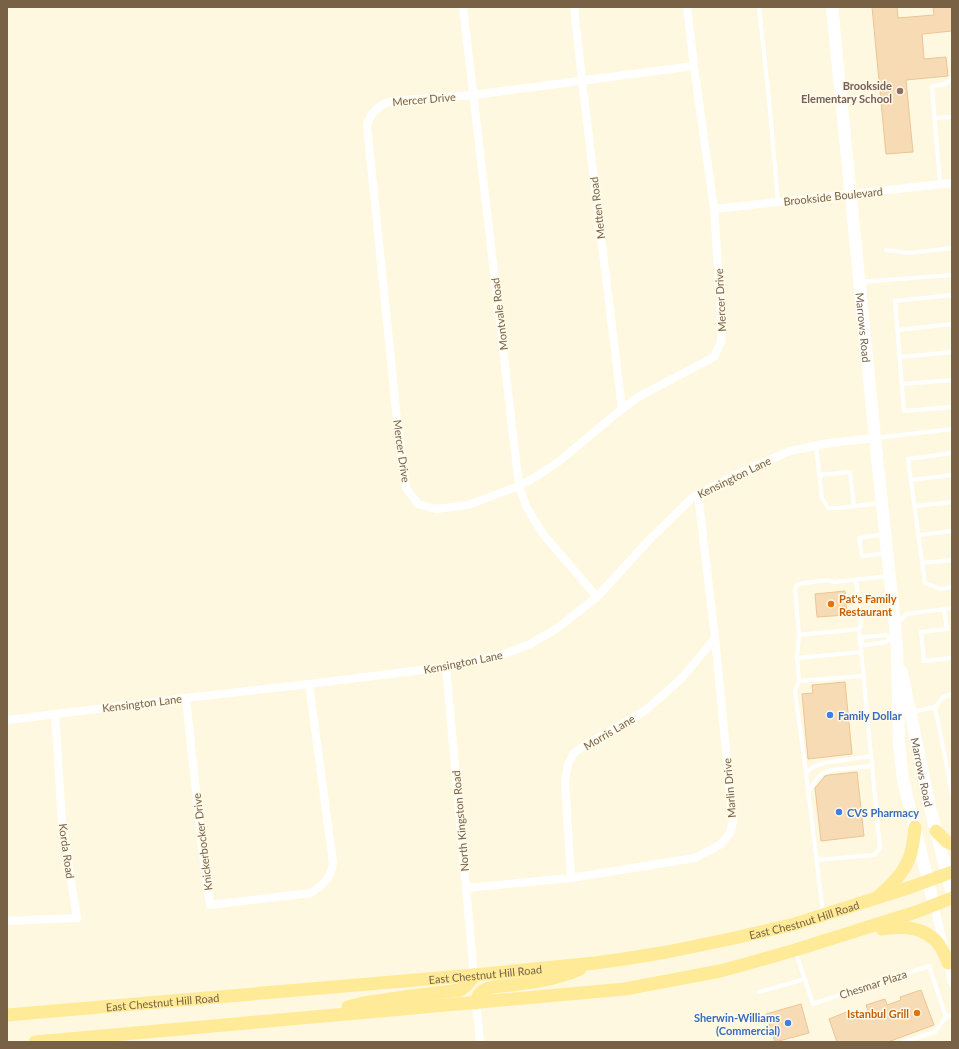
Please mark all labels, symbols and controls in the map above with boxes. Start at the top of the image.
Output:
place label: Brookside Elementary School [801,79,892,105]
marker: Brookside Elementary School [895,86,905,96]
street label: Mercer Drive [392,90,456,108]
street label: Metten Road [587,176,607,240]
street label: Brookside Boulevard [783,184,883,208]
street label: Mercer Drive [712,268,728,332]
street label: Montvale Road [488,277,510,351]
street label: Marrows Road [854,292,874,363]
street label: Mercer Drive [391,419,413,483]
street label: Kensington Lane [695,453,773,500]
place label: Pat's Family Restaurant [839,592,897,618]
marker: Pat's Family Restaurant [826,599,836,609]
street label: Kensington Lane [422,648,504,676]
street label: Kensington Lane [101,692,183,714]
place label: Family Dollar [838,709,903,722]
marker: Family Dollar [825,710,835,720]
street label: Morris Lane [581,712,637,752]
street label: Marrows Road [909,736,936,808]
street label: Marlin Drive [720,757,738,818]
street label: North Kingston Road [449,770,471,872]
street label: Knickerbocker Drive [190,792,214,891]
place label: CVS Pharmacy [847,806,919,819]
marker: CVS Pharmacy [834,807,844,817]
street label: Korda Road [57,822,77,880]
street label: East Chestnut Hill Road [748,898,861,941]
street label: East Chestnut Hill Road [428,962,543,985]
street label: Chesmar Plaza [838,967,908,1001]
street label: East Chestnut Hill Road [105,990,220,1013]
place label: Istanbul Grill [847,1007,909,1020]
marker: Istanbul Grill [912,1008,922,1018]
place label: Sherwin-Williams (Commercial) [694,1011,780,1037]
marker: Sherwin-Williams (Commercial) [783,1018,793,1028]

